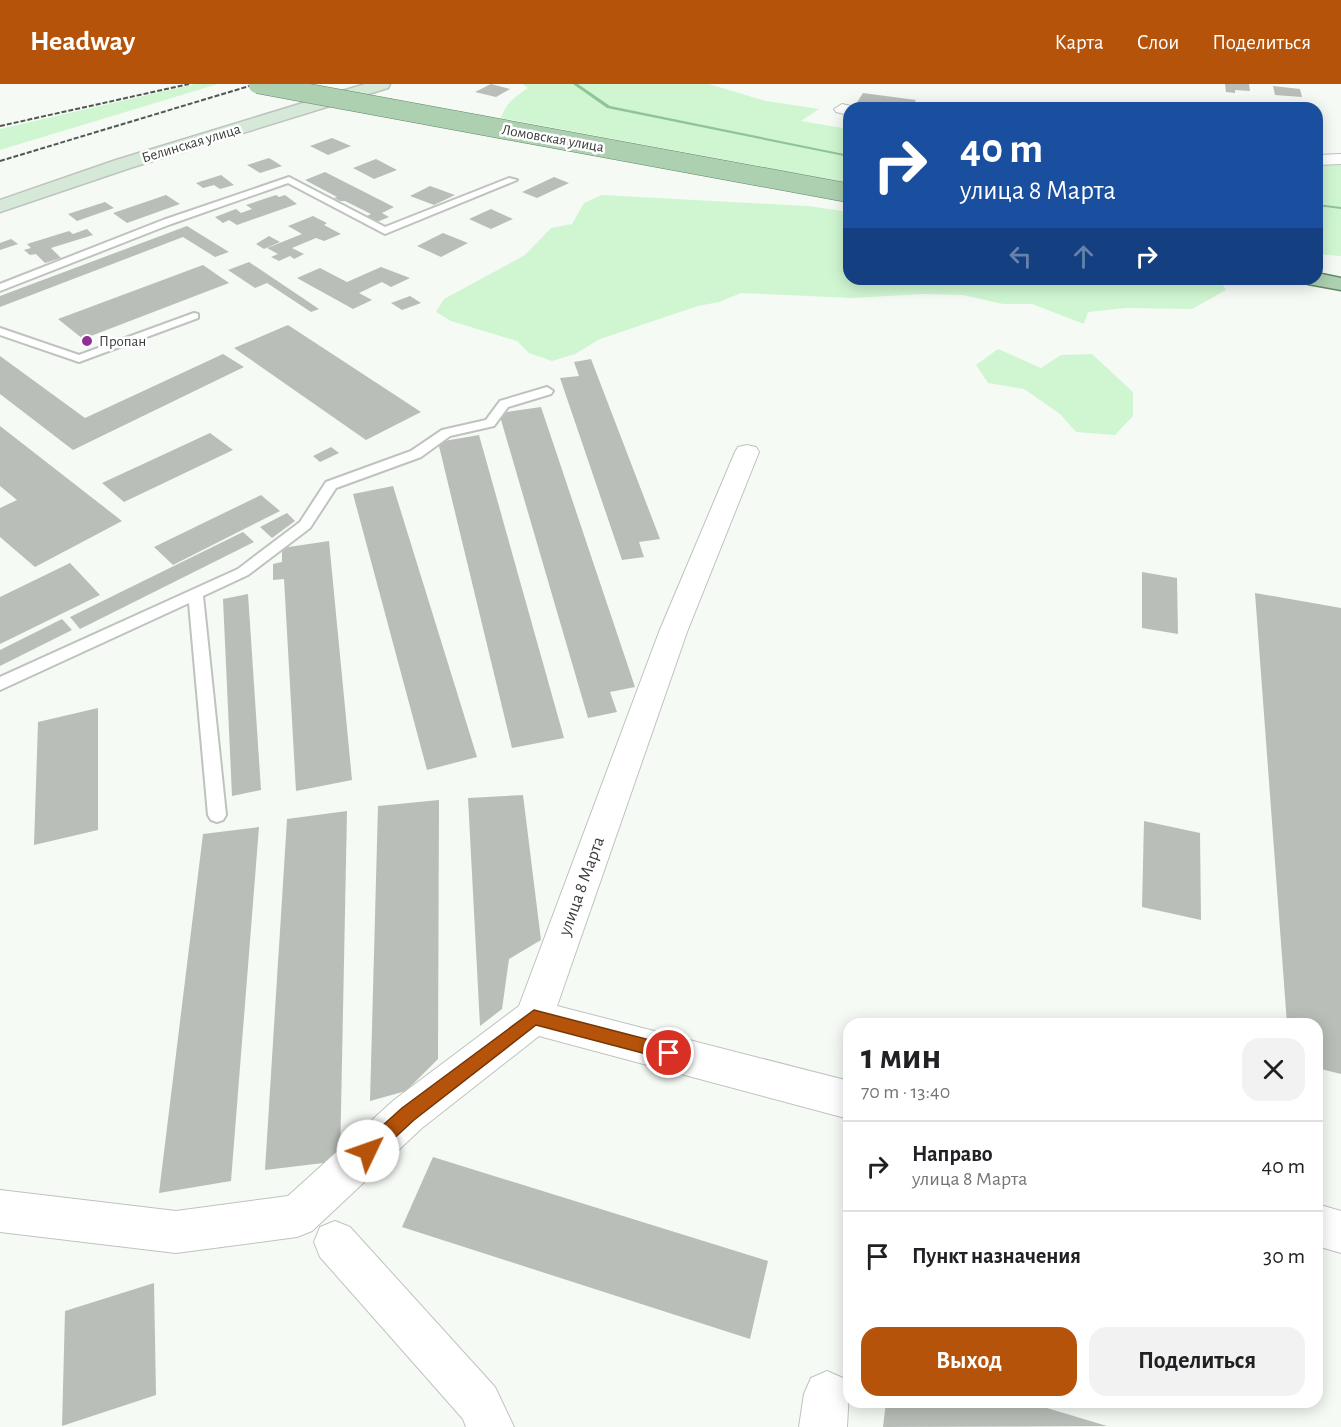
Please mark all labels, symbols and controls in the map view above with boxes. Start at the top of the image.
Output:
text: Headway [30,28,135,56]
text: Карта [1054,32,1104,53]
text: Слои [1137,32,1179,53]
text: Поделиться [1212,32,1311,53]
street label: Белинская улица [140,121,242,166]
street label: Ломовская улица [501,122,605,155]
icon: right [861,126,939,204]
text: 40 m [960,128,1043,170]
text: улица 8 Марта [960,177,1116,204]
icon: left [1004,240,1037,273]
icon: ahead [1067,240,1100,273]
icon: right [1130,240,1163,273]
marker: Пропан [80,334,94,348]
place label: Пропан [99,334,146,349]
street label: улица 8 Марта [555,834,608,939]
pin [643,1027,694,1078]
icon: arrive [652,1036,685,1069]
button: close [1242,1038,1305,1101]
text: 1 мин [861,1039,941,1075]
text: 70 m · 13:40 [861,1082,950,1102]
position arrow [336,1119,400,1183]
text: Направо [912,1143,993,1165]
icon: right [861,1150,894,1183]
text: 40 m [1262,1155,1305,1177]
text: улица 8 Марта [912,1169,1027,1189]
icon: arrive [861,1240,894,1273]
text: Пункт назначения [912,1245,1081,1267]
text: 30 m [1263,1245,1305,1267]
button: Выход [861,1327,1077,1396]
button: Поделиться [1089,1327,1305,1396]

